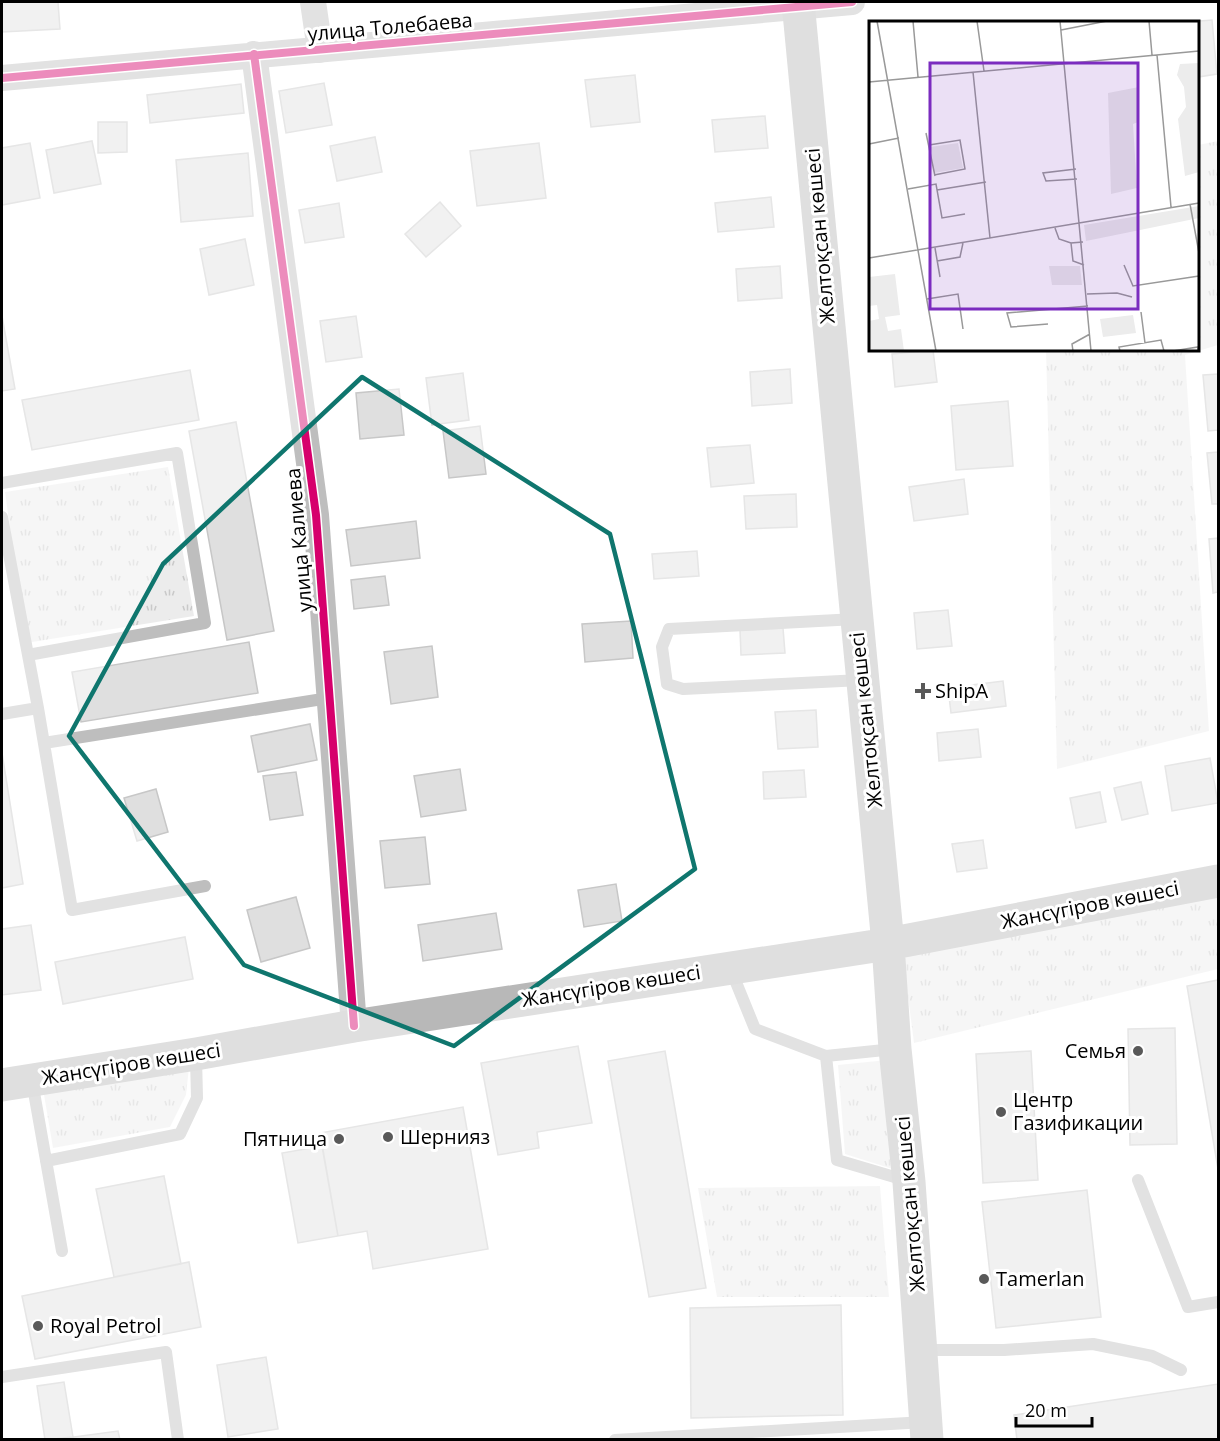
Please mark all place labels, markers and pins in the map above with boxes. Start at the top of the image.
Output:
place label: ShipA [935,677,989,704]
marker: ShipA [916,684,930,698]
place label: Семья [1065,1037,1126,1064]
marker: Семья [1131,1044,1145,1058]
place label: Центр Газификации [1013,1086,1143,1136]
marker: Центр Газификации [994,1105,1008,1119]
place label: Шернияз [400,1123,490,1150]
place label: Пятница [243,1125,327,1152]
marker: Шернияз [381,1130,395,1144]
marker: Пятница [332,1132,346,1146]
place label: Tamerlan [996,1265,1084,1292]
marker: Tamerlan [977,1272,991,1286]
place label: Royal Petrol [50,1312,161,1339]
marker: Royal Petrol [31,1319,45,1333]

